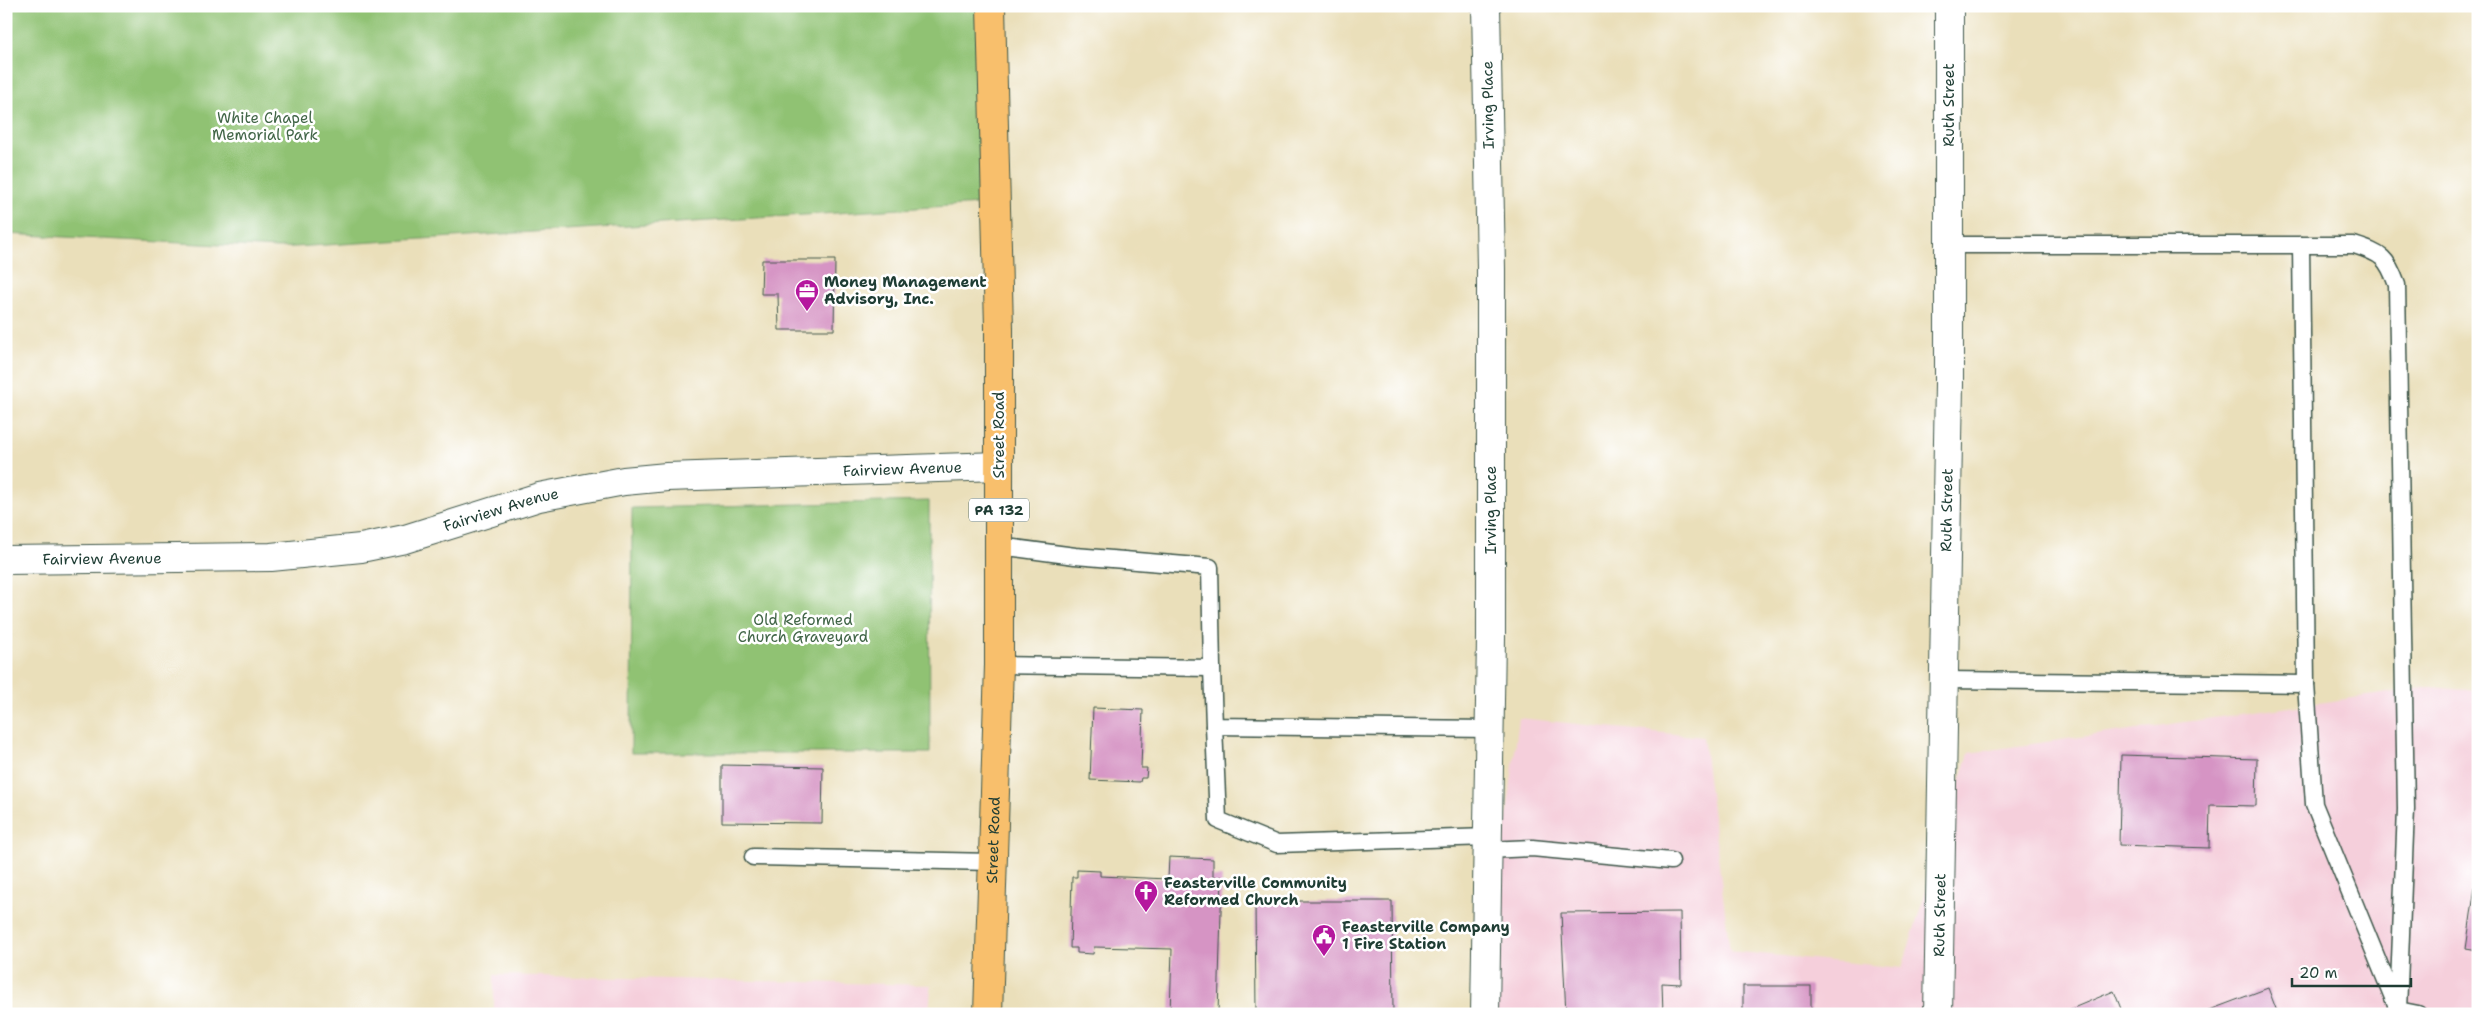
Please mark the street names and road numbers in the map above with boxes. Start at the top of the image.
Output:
street label: Irving Place [1477,61,1499,149]
street label: Ruth Street [1939,63,1959,147]
street label: Street Road [989,391,1009,478]
street label: Fairview Avenue [842,457,962,481]
street label: Irving Place [1481,466,1501,554]
street label: Ruth Street [1936,468,1958,552]
street label: Fairview Avenue [441,483,560,536]
road number: PA 132 [969,498,1029,522]
street label: Fairview Avenue [42,548,162,570]
street label: Street Road [982,796,1005,884]
street label: Ruth Street [1929,873,1950,957]

